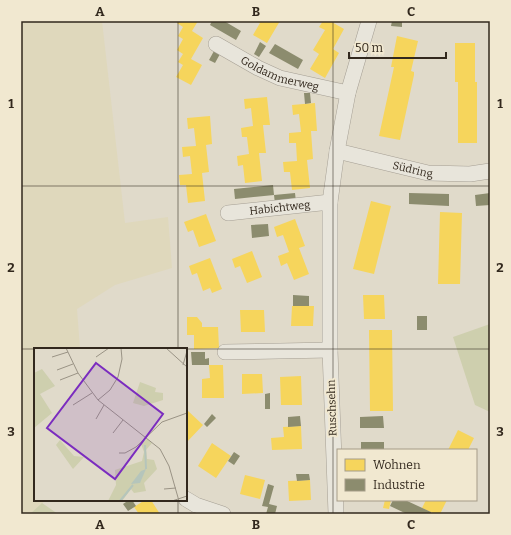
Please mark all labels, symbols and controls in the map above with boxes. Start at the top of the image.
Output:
text: A [95,4,105,19]
text: B [252,4,260,19]
text: C [407,4,415,19]
scale bar [349,34,446,60]
text: 50 m [355,41,384,55]
street label: Goldammerweg [238,53,320,93]
text: 1 [8,96,14,111]
text: 1 [497,96,503,111]
street label: Südring [391,158,433,180]
street label: Habichtweg [249,198,311,217]
text: 2 [7,260,15,275]
text: 2 [496,260,504,275]
inset map [34,348,187,501]
street label: Ruschsehn [325,380,339,436]
text: 3 [7,424,15,439]
text: 3 [496,424,504,439]
legend [337,449,477,501]
text: Wohnen [373,458,421,472]
text: Industrie [373,478,425,492]
text: A [95,517,105,532]
text: B [252,517,260,532]
text: C [407,517,415,532]

